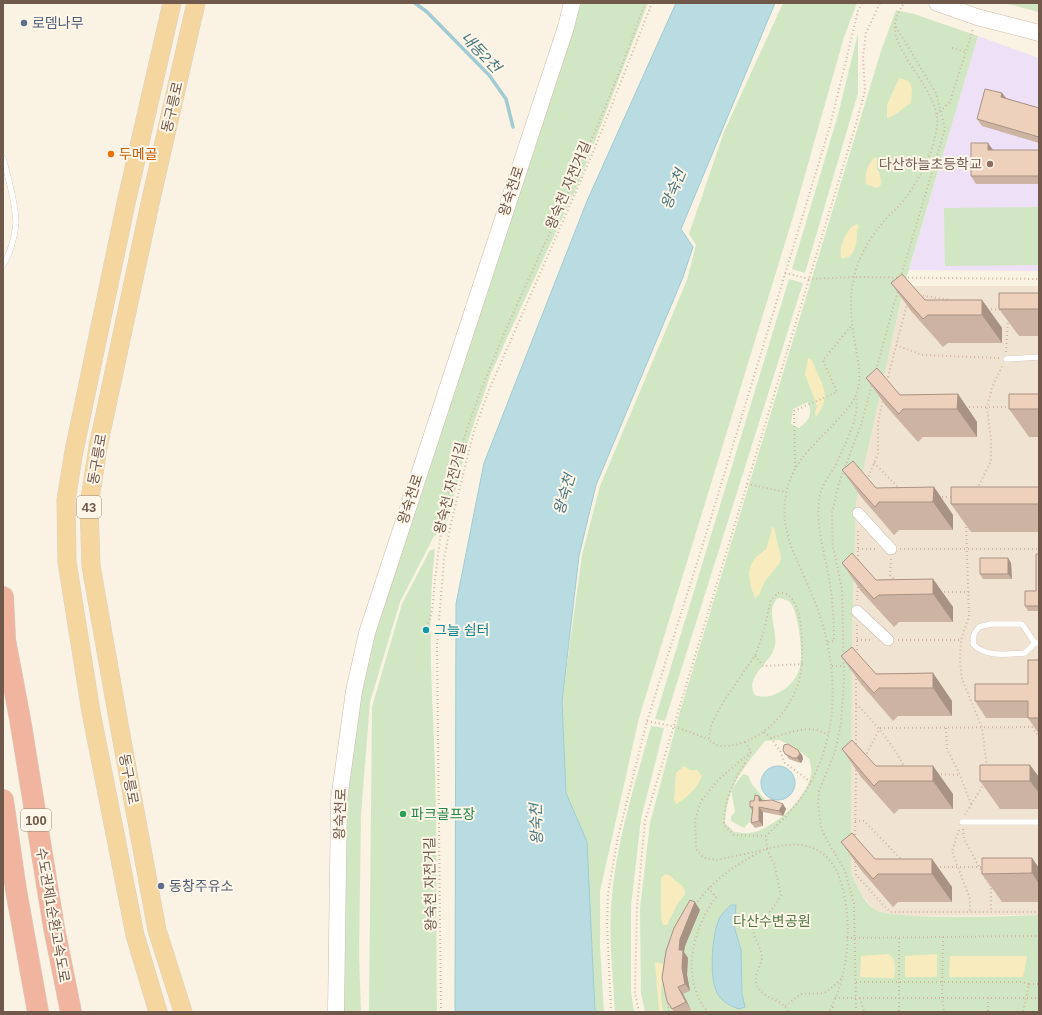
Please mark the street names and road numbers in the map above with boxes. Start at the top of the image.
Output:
street label: 동구릉로 [158,80,186,134]
street label: 왕숙천 자전거길 [542,139,594,231]
street label: 왕숙천로 [495,164,527,218]
street label: 동구릉로 [85,432,109,486]
street label: 왕숙천 자전거길 [431,440,469,536]
street label: 왕숙천로 [394,472,426,526]
road number: 43 [77,496,101,518]
street label: 동구릉로 [116,752,142,806]
street label: 왕숙천로 [331,788,349,840]
road number: 100 [21,809,51,831]
street label: 왕숙천 자전거길 [421,837,439,931]
street label: 수도권제1순환고속도로 [33,846,73,984]

